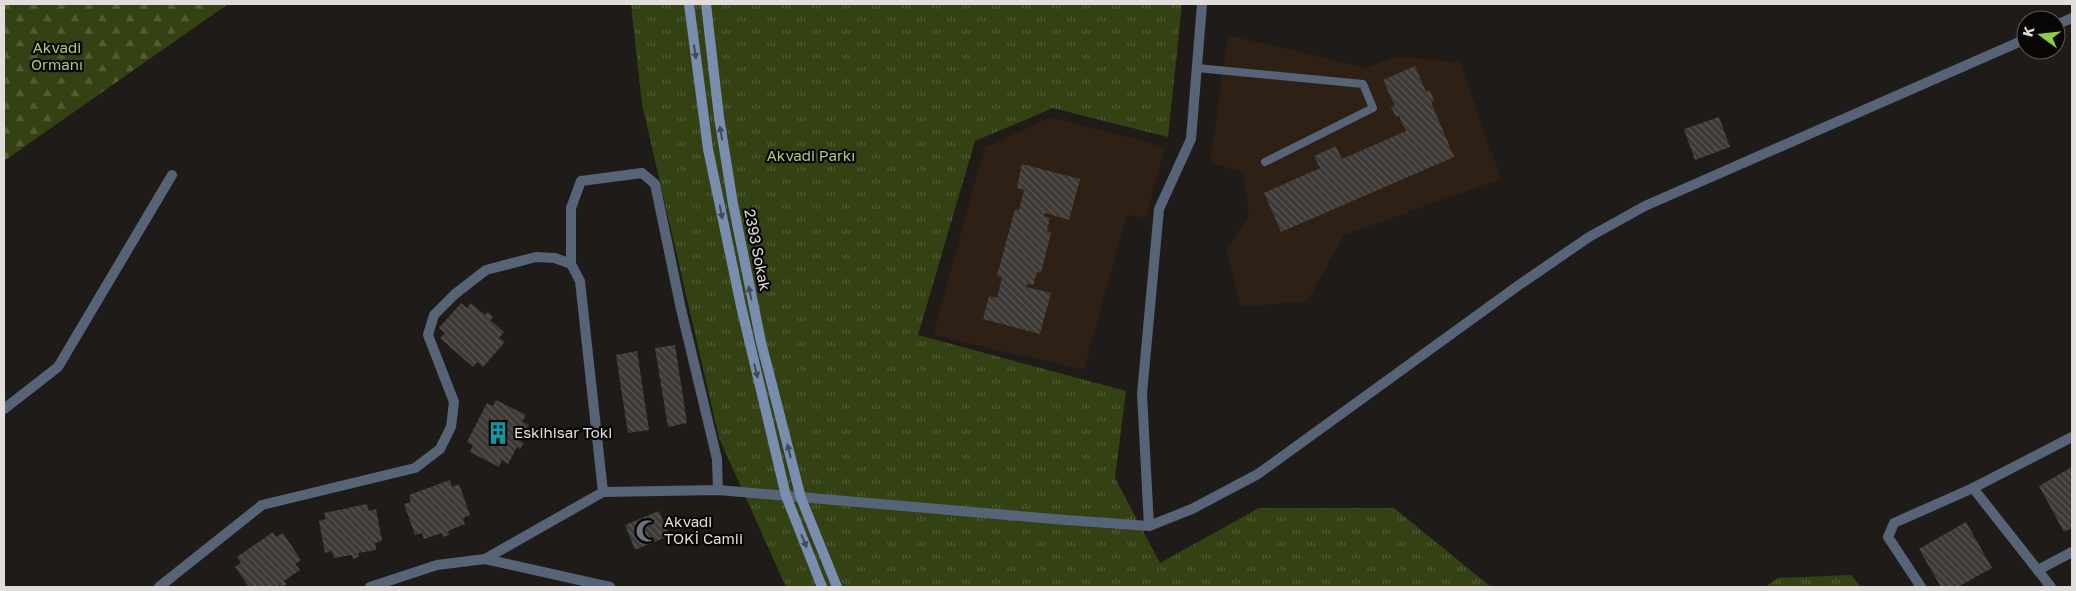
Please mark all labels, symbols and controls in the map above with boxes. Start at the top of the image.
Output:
north arrow [2016,10,2066,60]
text: K [2018,24,2037,39]
park label: Akvadi Ormanı [31,38,83,73]
one-way arrow [691,44,699,60]
one-way arrow [717,125,725,141]
park label: Akvadi Parkı [767,146,855,164]
one-way arrow [717,205,725,221]
street label: 2393 Sokak [741,207,775,293]
one-way arrow [746,285,754,300]
one-way arrow [752,364,760,379]
building icon: Eskihisar Toki [485,420,511,446]
place label: Eskihisar Toki [514,423,612,441]
one-way arrow [785,443,793,458]
place label: Akvadi TOKİ Camii [664,512,743,547]
mosque icon: Akvadi TOKİ Camii [634,518,660,544]
one-way arrow [800,534,808,549]

